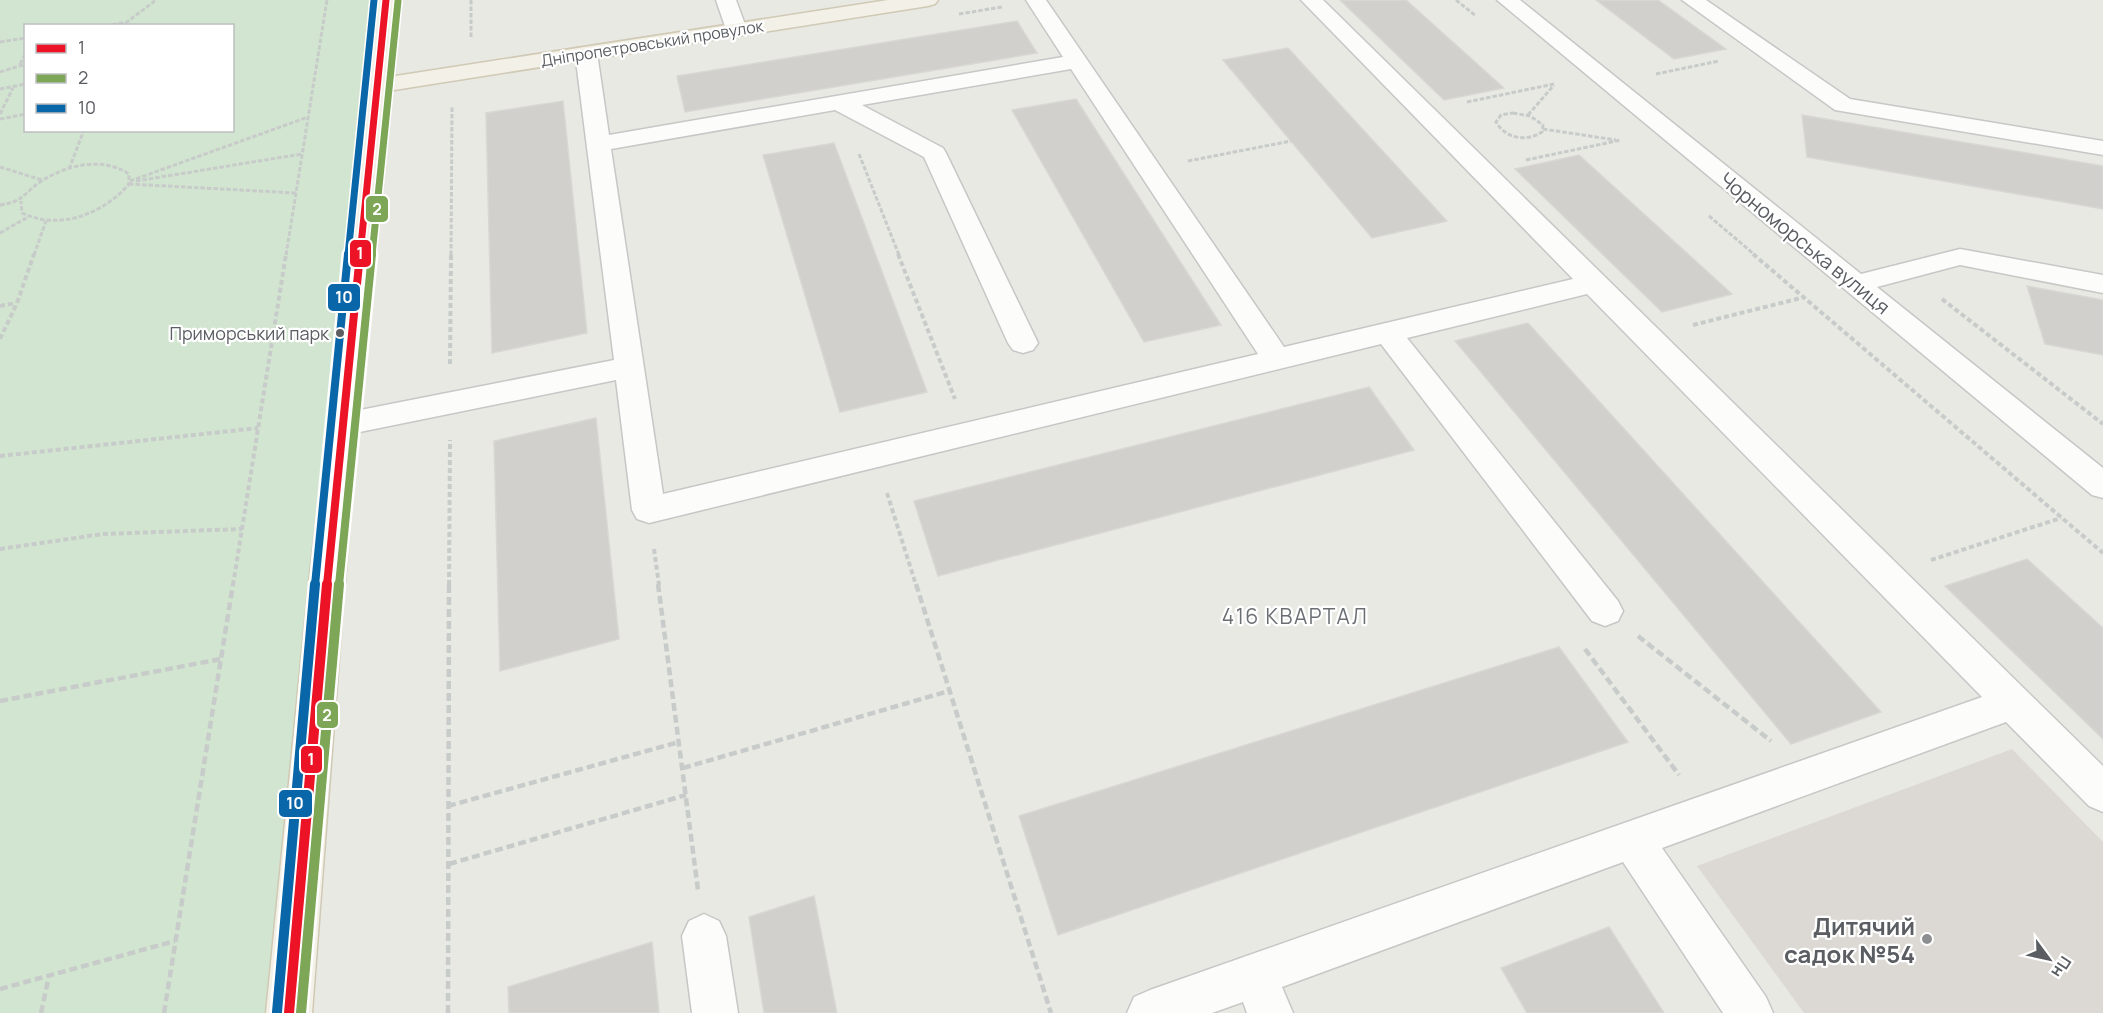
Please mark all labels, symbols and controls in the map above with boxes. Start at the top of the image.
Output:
street label: Дніпропетровський провулок [539,14,766,71]
legend [24,24,234,132]
text: 1 [78,35,85,59]
text: 2 [78,65,88,89]
text: 10 [78,95,96,119]
street label: Чорноморська вулиця [1714,166,1896,320]
line badge: 2 [365,195,389,223]
text: 2 [372,198,382,220]
line badge: 1 [349,239,372,268]
text: 1 [356,242,364,264]
line badge: 10 [327,283,361,312]
text: 10 [335,286,353,308]
place label: Приморський парк [169,321,330,345]
marker: Приморський парк [334,327,346,339]
district label: 416 КВАРТАЛ [1222,602,1368,630]
line badge: 2 [316,701,339,729]
text: 2 [322,704,332,726]
line badge: 1 [300,745,323,774]
text: 1 [307,748,315,770]
line badge: 10 [278,789,313,818]
text: 10 [286,792,304,814]
place label: Дитячий садок №54 [1784,909,1915,970]
north arrow [2019,929,2079,989]
marker: Дитячий садок №54 [1920,932,1934,946]
text: Пн [2046,952,2077,982]

